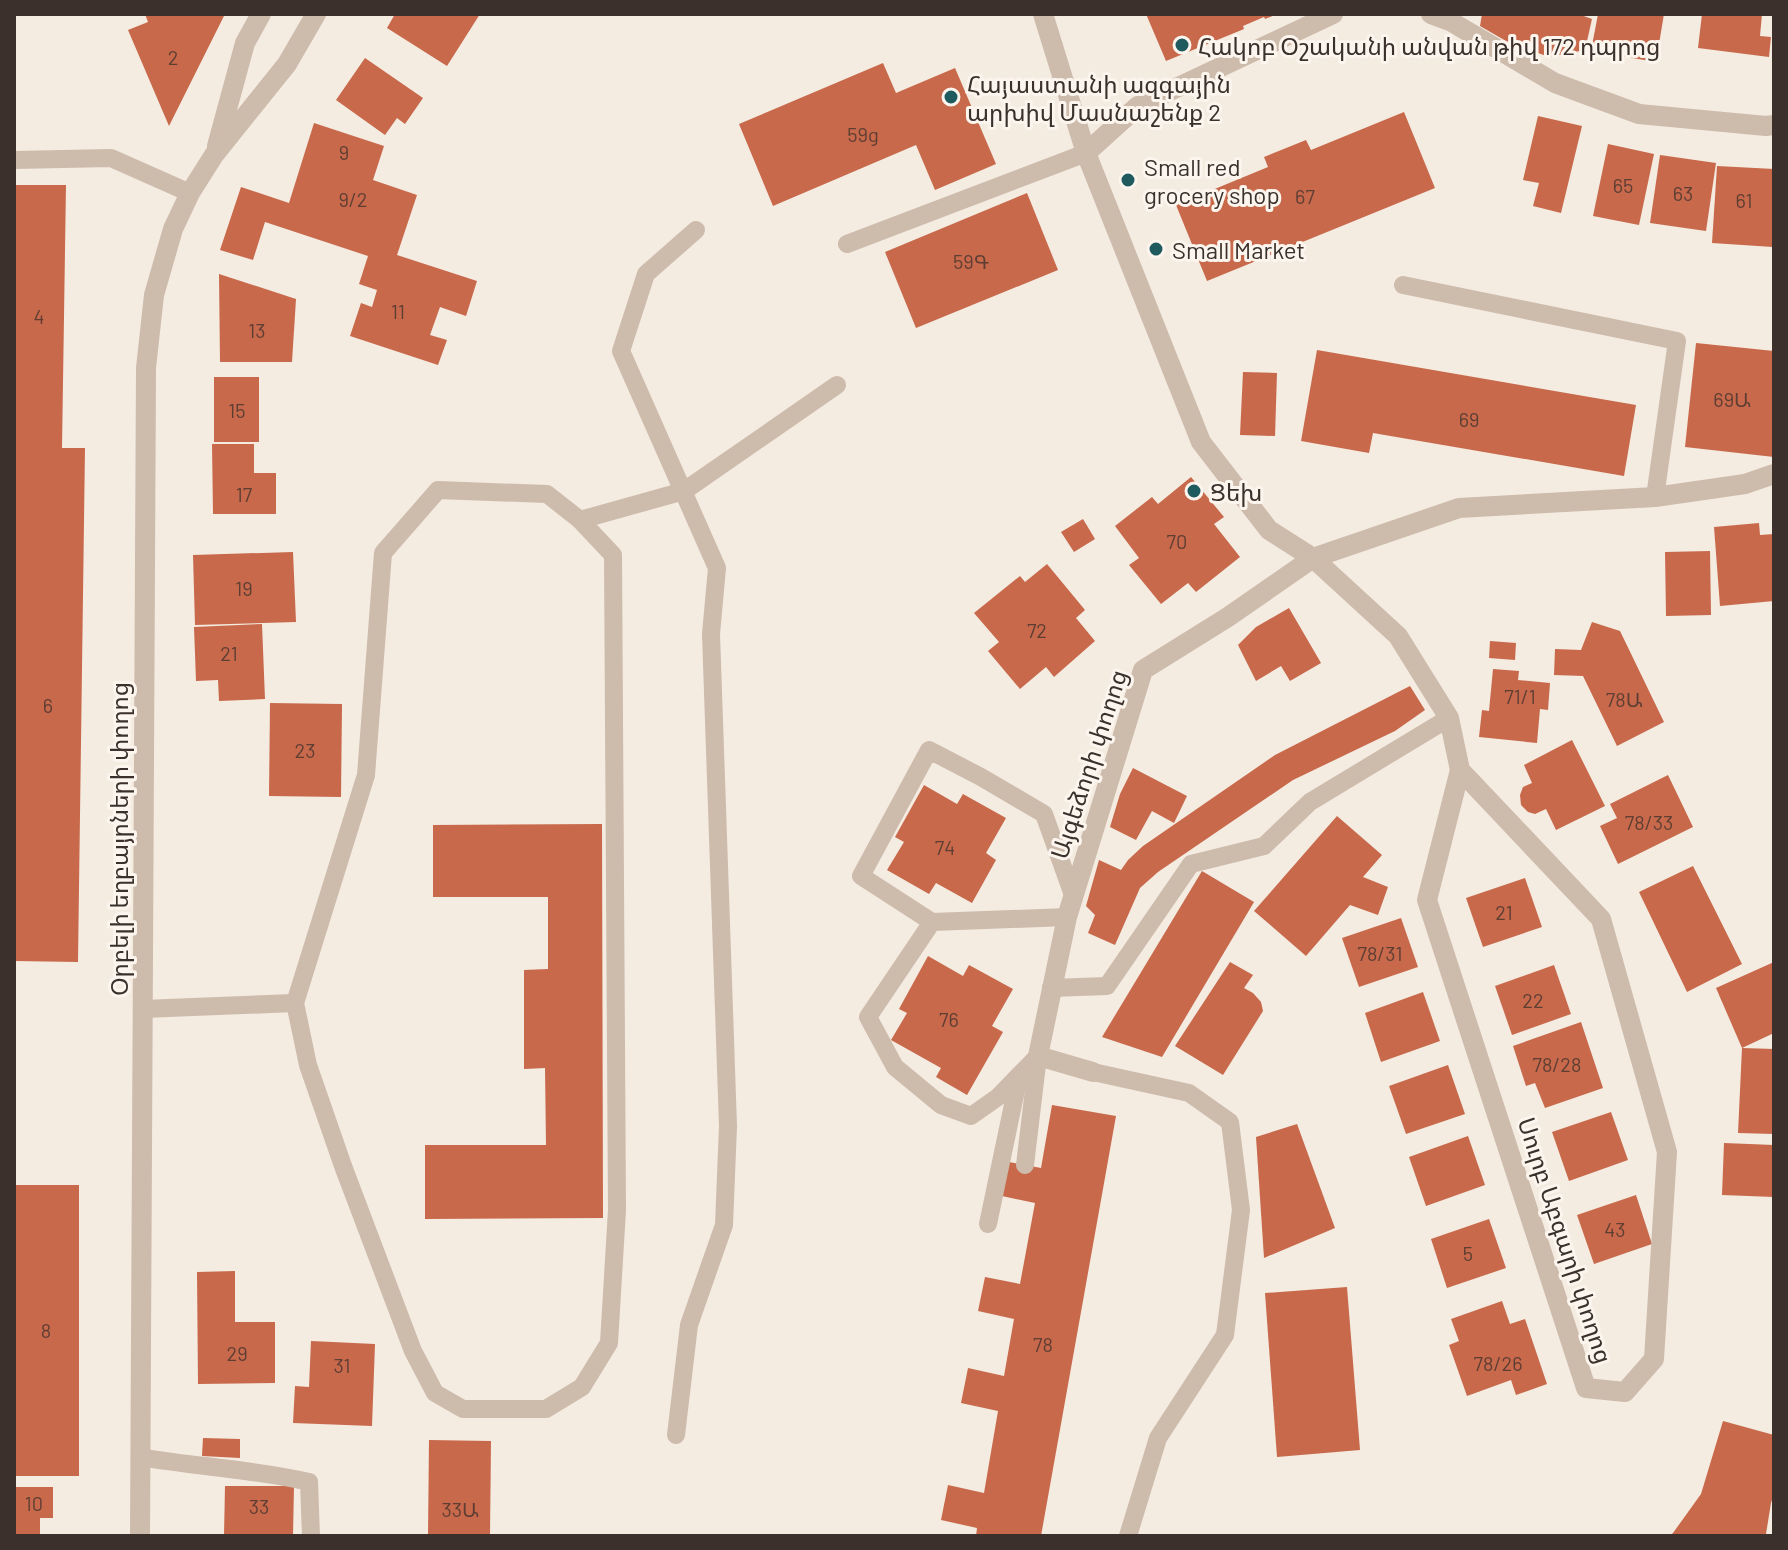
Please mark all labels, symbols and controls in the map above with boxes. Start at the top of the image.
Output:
place label: Հակոբ Օշականի անվան թիվ 172 դպրոց [1198,31,1660,61]
marker: Հակոբ Օշականի անվան թիվ 172 դպրոց [1173,36,1191,54]
house number: 2 [168,45,178,69]
place label: Հայաստանի ազգային արխիվ Մասնաշենք 2 [967,69,1231,127]
marker: Հայաստանի ազգային արխիվ Մասնաշենք 2 [942,88,960,106]
house number: 59g [847,122,879,146]
house number: 9 [339,140,349,164]
place label: Small red grocery shop [1144,152,1280,209]
marker: Small red grocery shop [1119,171,1137,189]
house number: 65 [1613,173,1633,197]
house number: 63 [1673,181,1693,205]
house number: 67 [1295,184,1315,208]
house number: 9/2 [338,187,368,211]
house number: 61 [1736,188,1752,212]
place label: Small Market [1172,235,1305,264]
marker: Small Market [1147,240,1165,258]
house number: 59Գ [953,249,989,273]
house number: 11 [391,299,405,323]
house number: 4 [33,304,45,328]
house number: 13 [248,318,266,342]
house number: 69Ա [1713,387,1751,411]
house number: 15 [228,398,246,422]
house number: 69 [1459,407,1479,431]
place label: Ցեխ [1210,477,1262,507]
house number: 17 [236,482,253,506]
marker: Ցեխ [1185,482,1203,500]
house number: 70 [1167,529,1187,553]
house number: 19 [235,576,253,600]
house number: 72 [1027,618,1047,642]
house number: 21 [220,641,238,665]
street label: Այգեձորի փողոց [1044,666,1133,863]
street label: Օրբելի եղբայրների փողոց [104,682,134,996]
house number: 71/1 [1504,684,1536,708]
house number: 78Ա [1606,687,1643,711]
house number: 6 [43,693,53,717]
house number: 23 [295,738,315,762]
house number: 78/33 [1625,810,1673,834]
house number: 74 [935,835,955,859]
house number: 21 [1495,900,1513,924]
house number: 78/31 [1357,941,1403,965]
house number: 22 [1522,988,1544,1012]
house number: 76 [939,1007,959,1031]
house number: 78/28 [1532,1052,1582,1076]
street label: Սուրբ Աբգարի փողոց [1512,1113,1619,1367]
house number: 43 [1604,1217,1626,1241]
house number: 5 [1463,1241,1473,1265]
house number: 8 [41,1318,51,1342]
house number: 78 [1033,1332,1053,1356]
house number: 29 [226,1341,248,1365]
house number: 78/26 [1474,1351,1522,1375]
house number: 31 [333,1353,351,1377]
house number: 10 [25,1491,43,1515]
house number: 33 [249,1494,269,1518]
house number: 33Ա [441,1497,479,1521]

